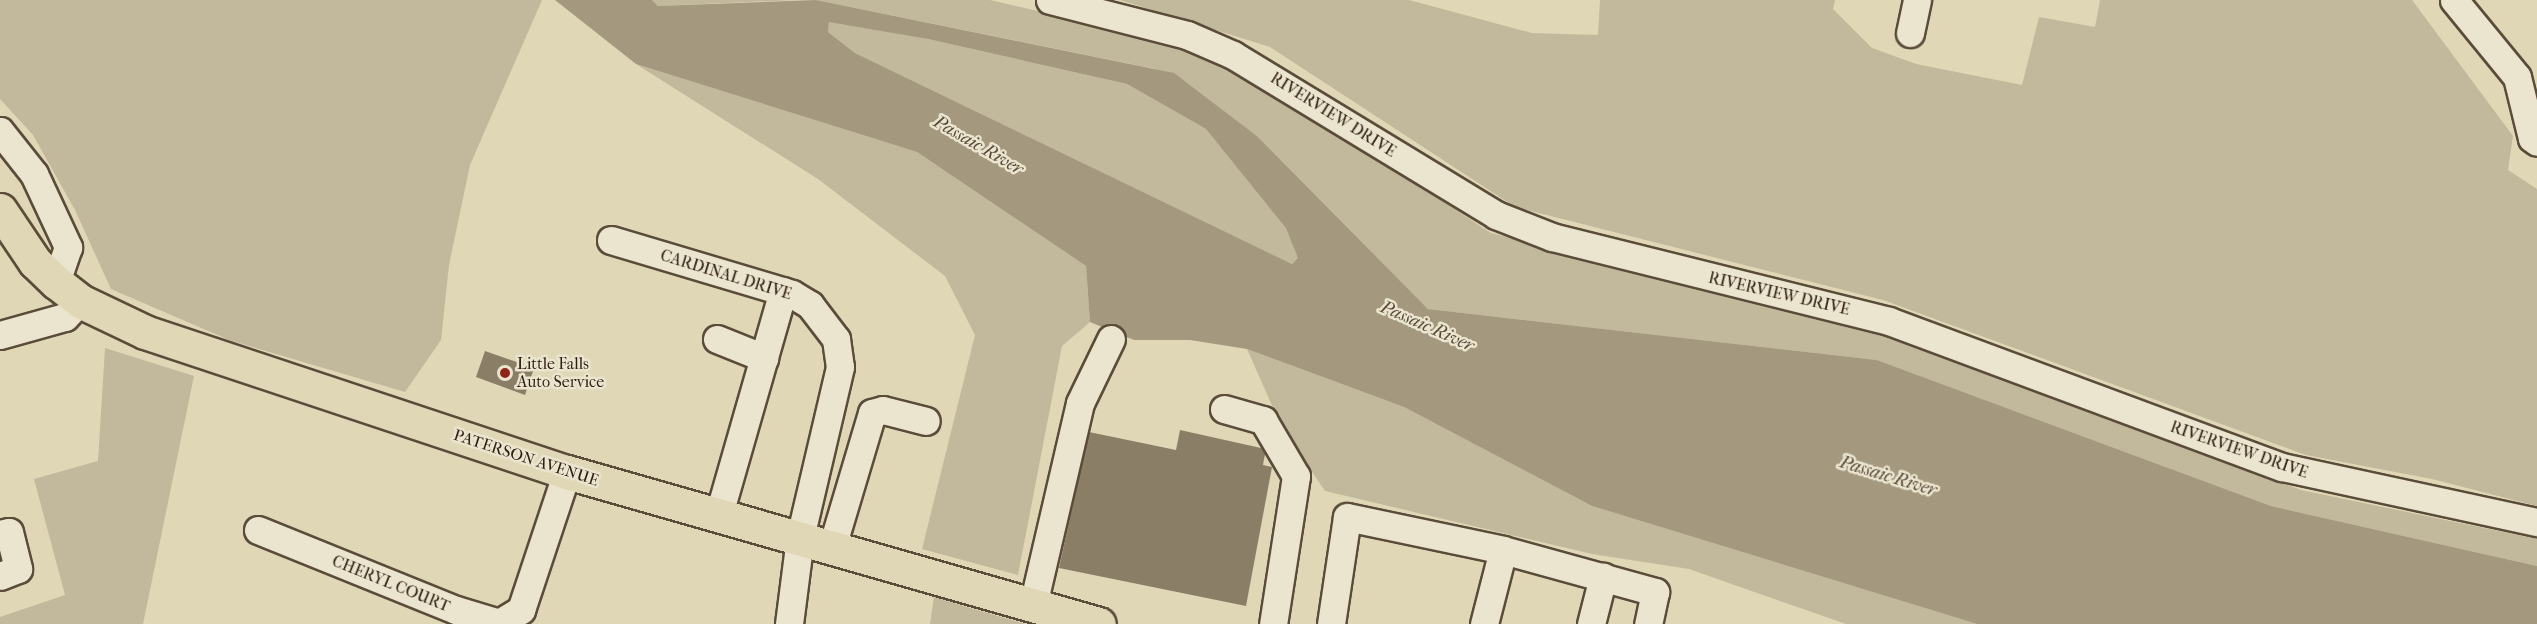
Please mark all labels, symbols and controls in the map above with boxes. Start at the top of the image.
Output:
street label: RIVERVIEW DRIVE [1267,69,1399,161]
water label: Passaic River [929,112,1027,180]
street label: CARDINAL DRIVE [658,246,794,304]
street label: RIVERVIEW DRIVE [1706,268,1852,320]
water label: Passaic River [1377,297,1477,357]
place label: Little Falls Auto Service [517,354,604,392]
marker: Little Falls Auto Service [498,366,512,380]
street label: RIVERVIEW DRIVE [2168,417,2310,483]
street label: PATERSON AVENUE [451,425,601,491]
water label: Passaic River [1837,452,1939,502]
street label: CHERYL COURT [329,552,453,616]

